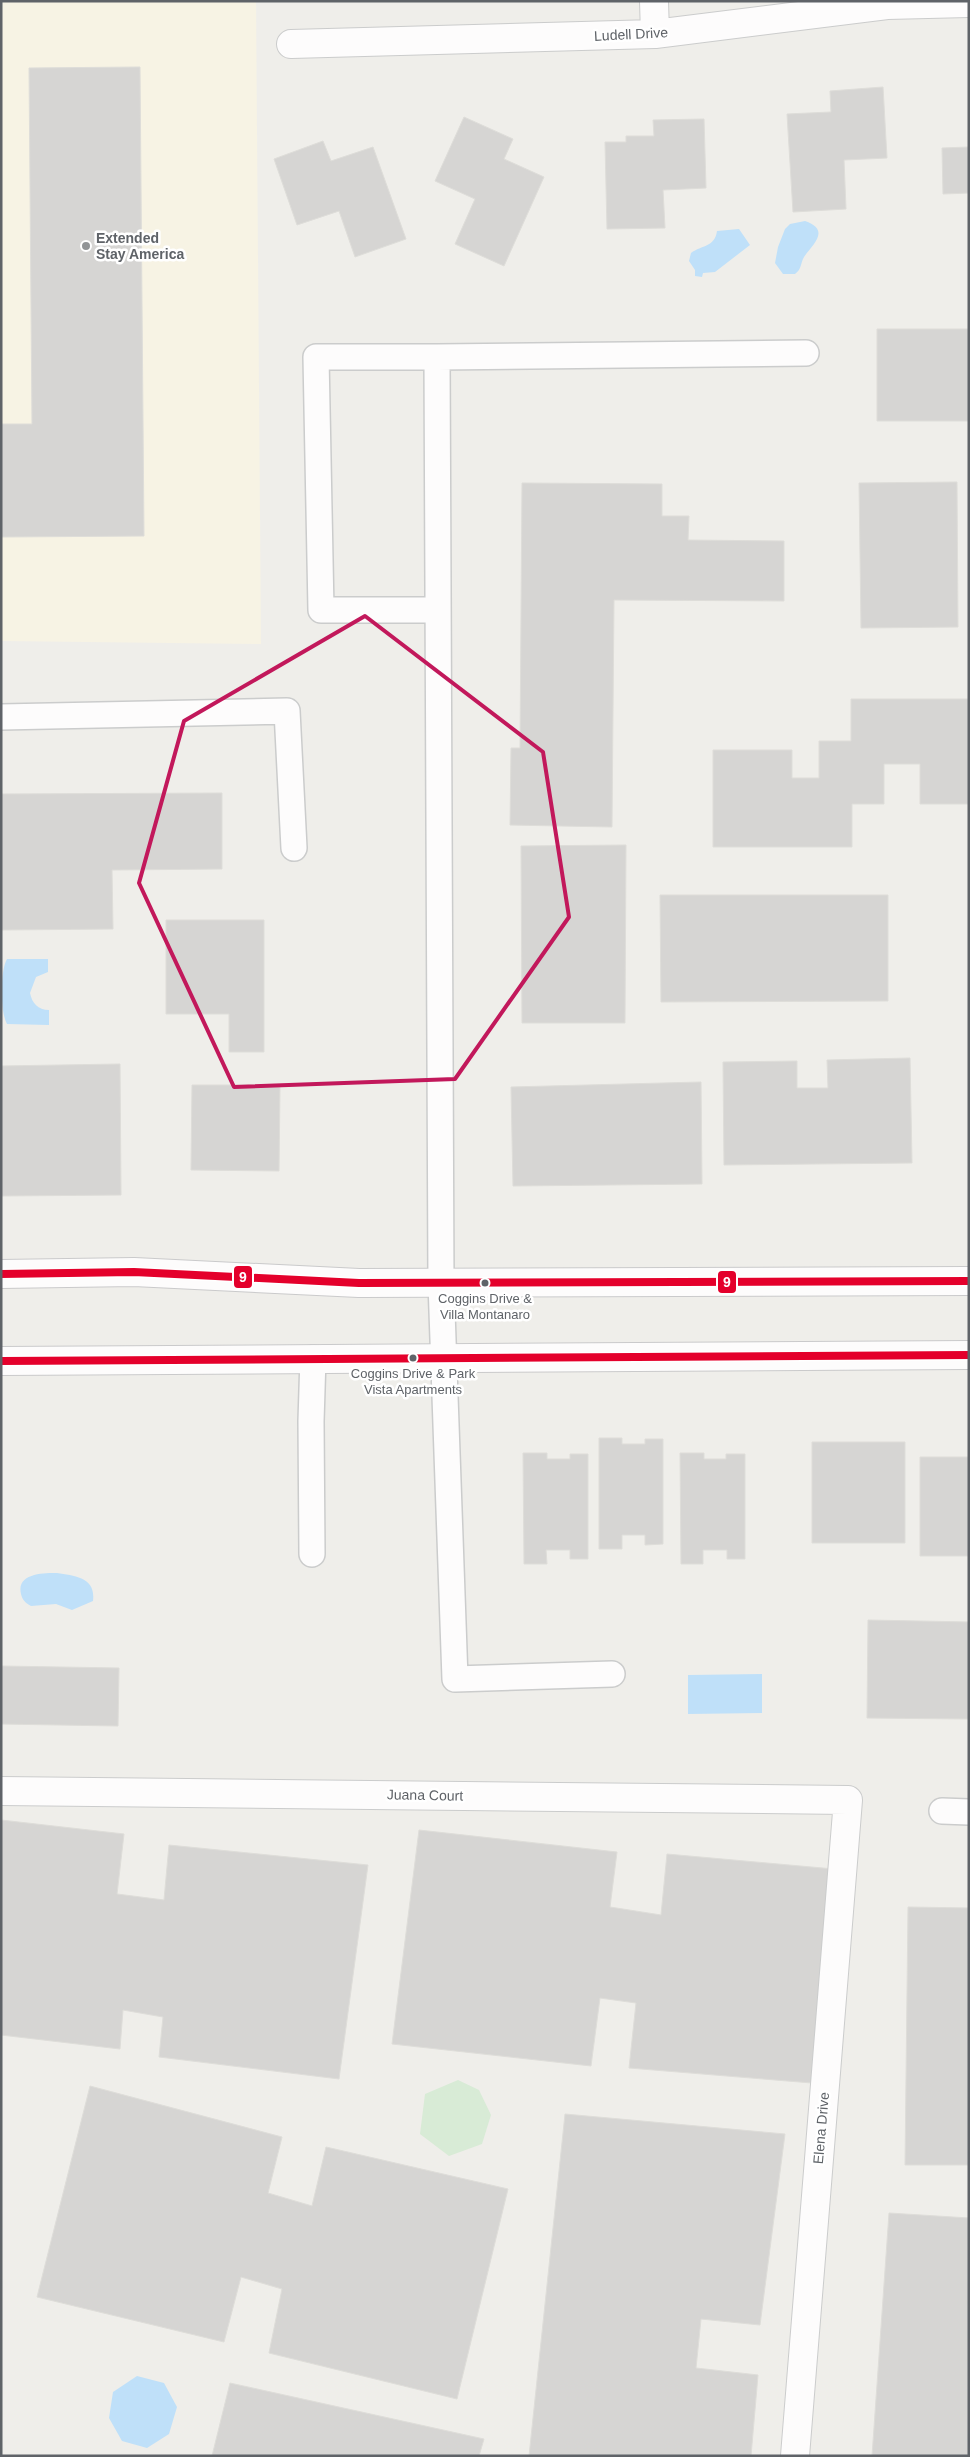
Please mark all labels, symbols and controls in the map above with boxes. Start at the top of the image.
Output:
street label: Ludell Drive [594,24,669,44]
place label: Extended Stay America [96,230,184,262]
marker: Extended Stay America [80,240,92,252]
line badge: 9 [233,1265,253,1289]
text: 9 [239,1269,247,1285]
line badge: 9 [717,1270,737,1294]
text: 9 [723,1274,731,1290]
marker: Coggins Drive & Villa Montanaro [480,1278,490,1288]
place label: Coggins Drive & Villa Montanaro [438,1291,532,1322]
marker: Coggins Drive & Park Vista Apartments [408,1353,418,1363]
place label: Coggins Drive & Park Vista Apartments [351,1366,476,1397]
street label: Juana Court [387,1786,463,1804]
street label: Elena Drive [810,2091,832,2165]

